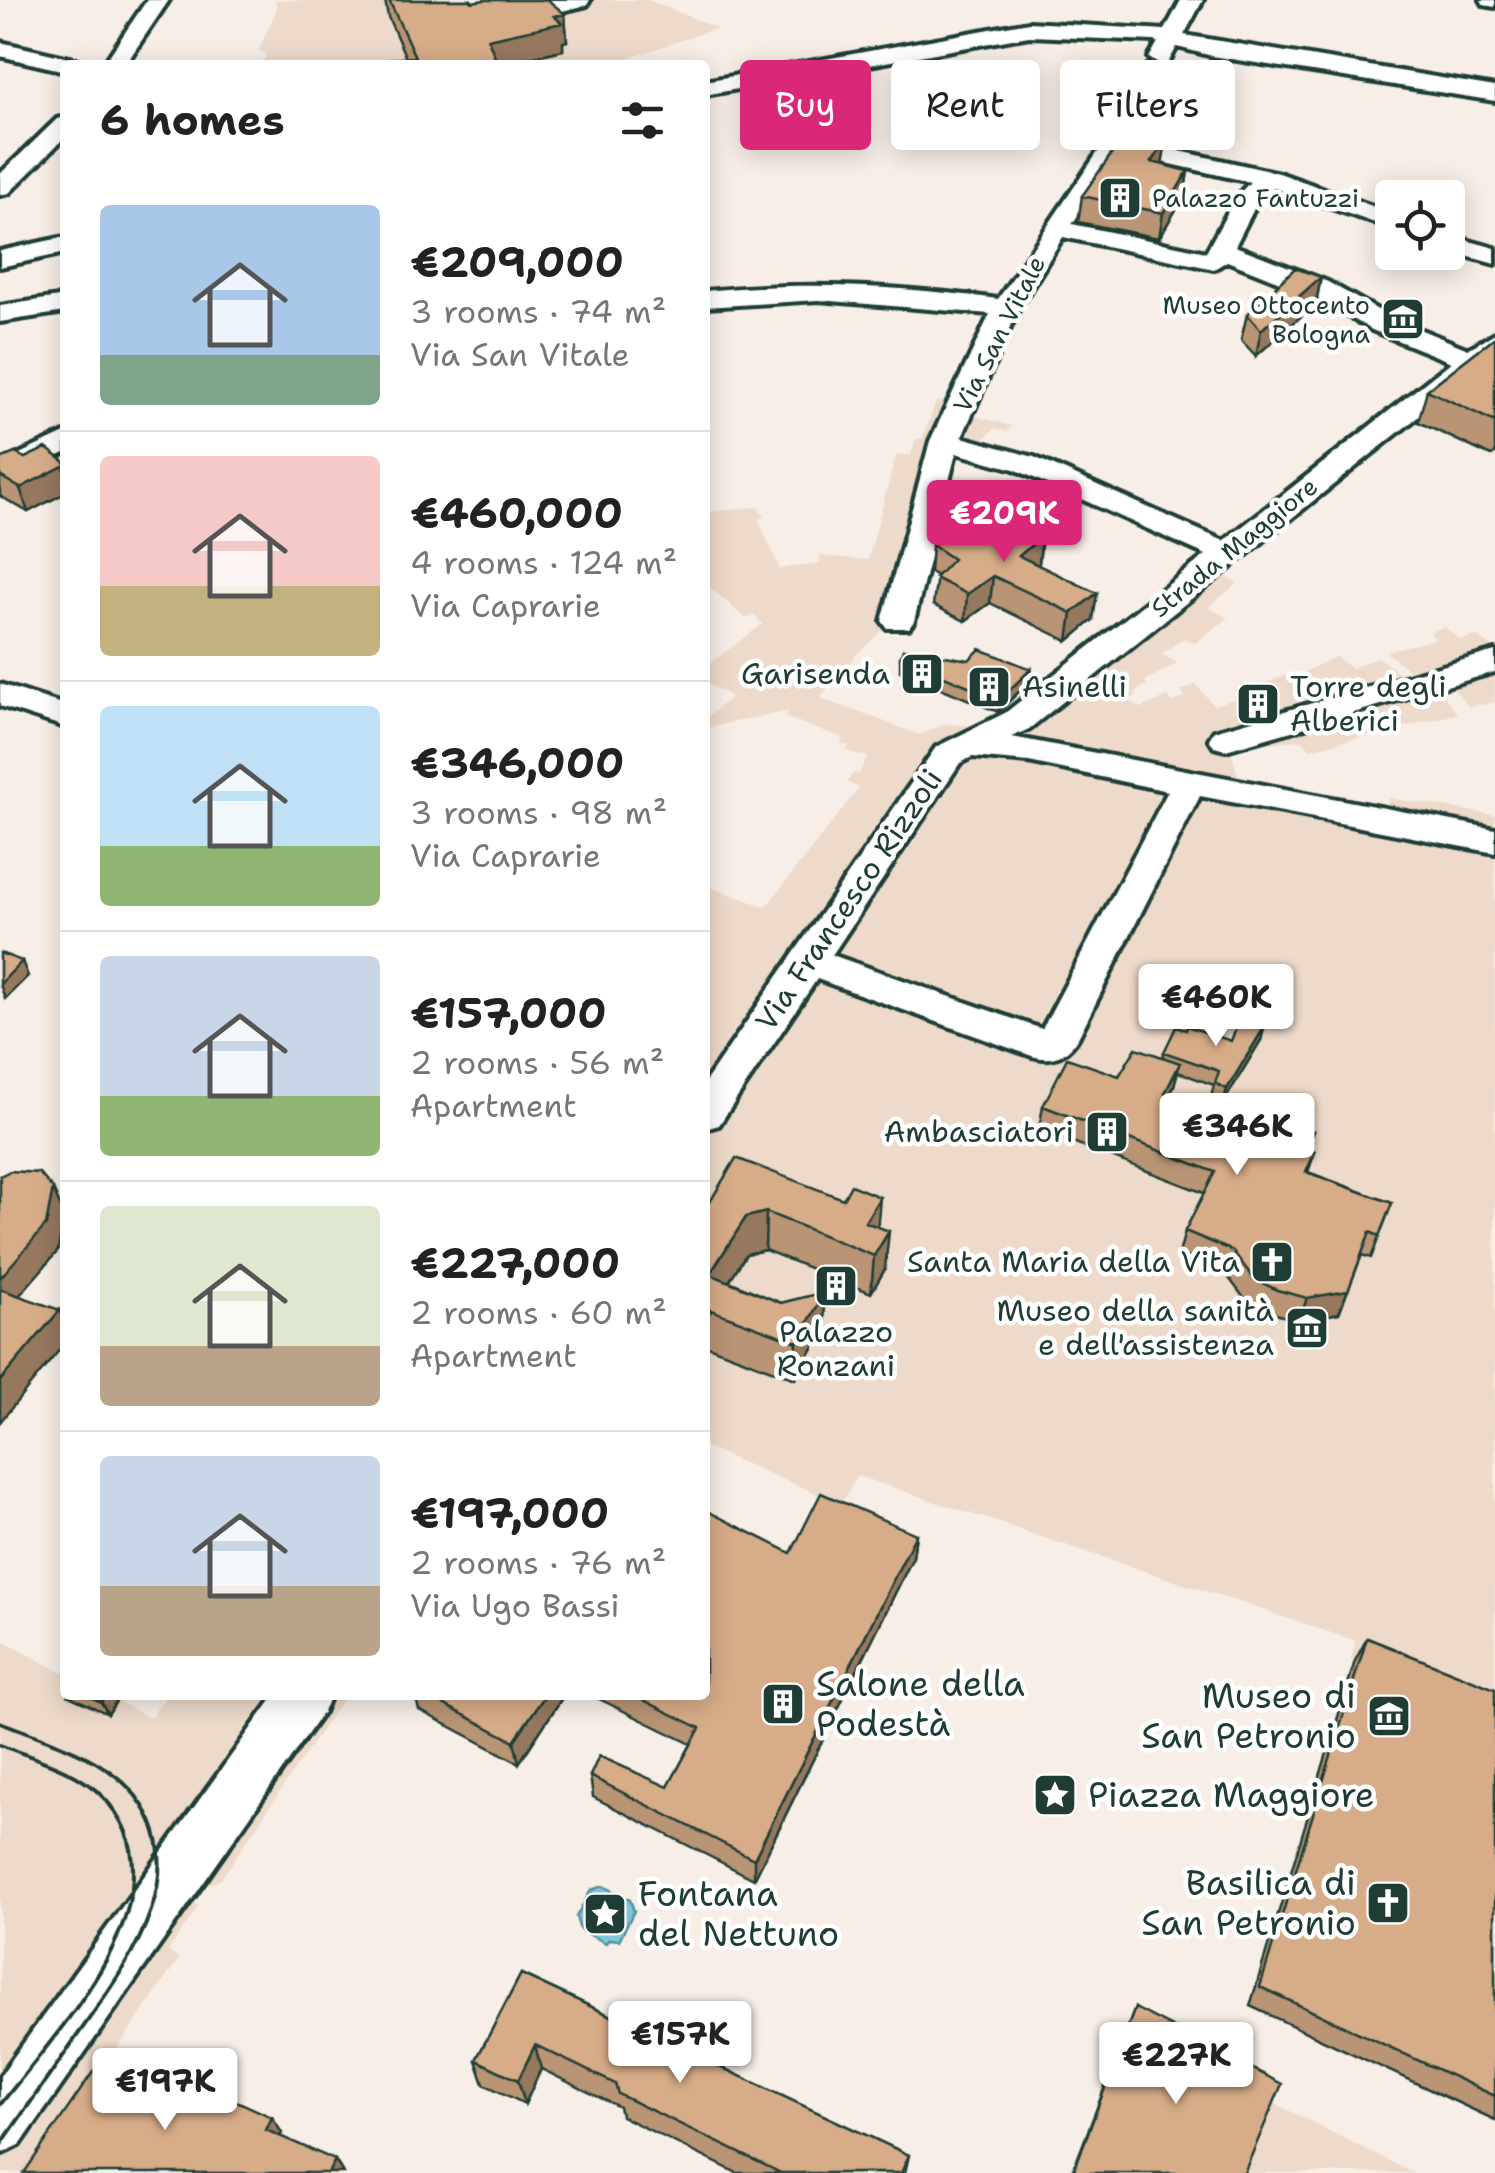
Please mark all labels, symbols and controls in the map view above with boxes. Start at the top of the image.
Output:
chip: Buy [740,60,871,150]
chip: Rent [891,60,1040,150]
chip: Filters [1060,60,1235,150]
text: 6 homes [100,92,285,148]
icon: filters [615,93,670,148]
building icon: Palazzo Fantuzzi [1097,175,1143,221]
map controls [1375,180,1465,270]
button: locate [1375,180,1465,270]
place label: Palazzo Fantuzzi [1152,181,1359,215]
text: €209,000 [410,234,624,290]
icon: home [180,245,300,365]
street label: Via San Vitale [945,250,1053,418]
place label: Museo Ottocento Bologna [1163,288,1370,351]
text: 3 rooms · 74 m² [410,290,666,333]
museum icon: Museo Ottocento Bologna [1380,296,1426,342]
text: Via San Vitale [410,333,630,376]
street label: Strada Maggiore [1144,469,1324,625]
pin: €209K [934,480,1074,565]
text: €460,000 [410,485,623,541]
text: €209K [949,491,1059,534]
icon: home [180,496,300,616]
text: 4 rooms · 124 m² [410,541,677,584]
text: Via Caprarie [410,584,601,627]
building icon: Garisenda [899,651,945,697]
place label: Garisenda [741,653,890,694]
building icon: Asinelli [966,664,1012,710]
place label: Asinelli [1022,666,1127,707]
place label: Torre degli Alberici [1290,666,1447,741]
building icon: Torre degli Alberici [1235,681,1281,727]
text: €346,000 [410,735,624,791]
icon: home [180,746,300,866]
street label: Via Francesco Rizzoli [745,761,952,1039]
text: 3 rooms · 98 m² [410,791,667,834]
text: Via Caprarie [410,834,601,877]
pin: €460K [1146,964,1286,1049]
text: €460K [1160,975,1272,1018]
text: €157,000 [410,985,607,1041]
icon: home [180,996,300,1116]
text: 2 rooms · 56 m² [410,1041,664,1084]
text: Apartment [410,1084,577,1127]
pin: €346K [1167,1093,1307,1178]
text: €346K [1182,1104,1292,1147]
building icon: Ambasciatori [1084,1109,1130,1155]
place label: Ambasciatori [884,1111,1074,1152]
text: €227,000 [410,1235,620,1291]
church icon: Santa Maria della Vita [1249,1239,1295,1285]
place label: Santa Maria della Vita [907,1241,1240,1282]
icon: home [180,1246,300,1366]
building icon: Palazzo Ronzani [813,1263,859,1309]
place label: Museo della sanità e dell'assistenza [997,1290,1274,1365]
text: 2 rooms · 60 m² [410,1291,667,1334]
museum icon: Museo della sanità e dell'assistenza [1284,1305,1330,1351]
place label: Palazzo Ronzani [777,1311,895,1386]
text: Apartment [410,1334,577,1377]
text: €197,000 [410,1485,609,1541]
icon: home [180,1496,300,1616]
text: 2 rooms · 76 m² [410,1541,666,1584]
text: Via Ugo Bassi [410,1584,620,1627]
place label: Salone della Podestà [816,1660,1025,1747]
place label: Museo di San Petronio [1141,1672,1356,1759]
building icon: Salone della Podestà [760,1681,806,1727]
museum icon: Museo di San Petronio [1366,1693,1412,1739]
place label: Piazza Maggiore [1088,1771,1375,1818]
place icon: Piazza Maggiore [1032,1772,1078,1818]
place label: Basilica di San Petronio [1141,1859,1356,1946]
place label: Fontana del Nettuno [638,1870,839,1957]
church icon: Basilica di San Petronio [1365,1880,1411,1926]
place icon: Fontana del Nettuno [582,1891,628,1937]
pin: €157K [610,2001,750,2086]
text: €157K [630,2012,730,2055]
pin: €227K [1106,2022,1246,2107]
text: €227K [1121,2033,1231,2076]
pin: €197K [95,2048,235,2133]
text: €197K [114,2059,216,2102]

